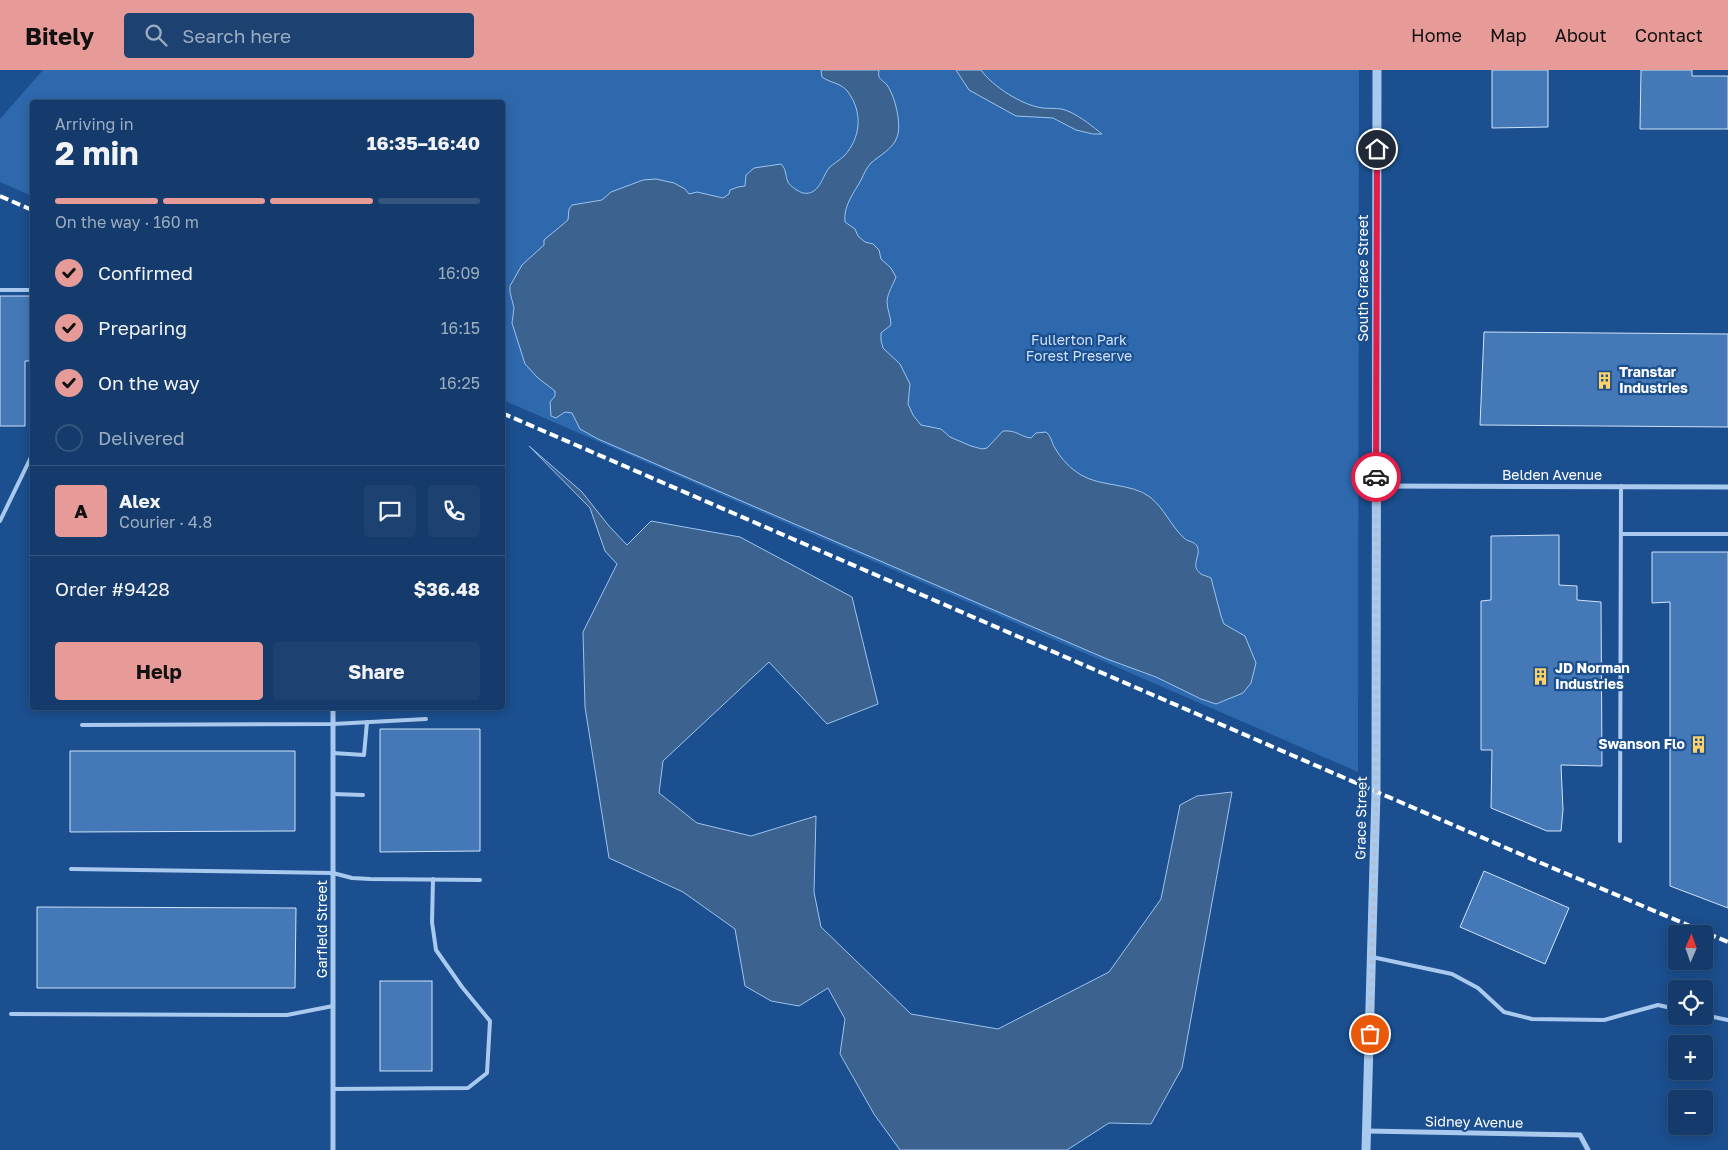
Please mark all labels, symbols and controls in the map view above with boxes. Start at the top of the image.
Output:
search box [124,13,474,58]
text: Bitely [25,21,94,50]
icon: search [142,21,170,49]
text: Search here [182,24,291,47]
text: Home [1411,24,1462,46]
text: Map [1490,24,1527,46]
text: About [1555,24,1607,46]
text: Contact [1635,24,1703,46]
text: Arriving in [55,114,134,134]
pin [1356,128,1398,170]
text: 16:35–16:40 [367,131,480,154]
text: 2 min [55,134,139,172]
icon: home [1363,135,1391,163]
text: On the way · 160 m [55,212,199,232]
street label: South Grace Street [1354,214,1371,342]
icon: check [55,259,83,287]
text: Confirmed [98,261,193,284]
text: 16:09 [438,263,480,283]
icon: check [55,314,83,342]
text: Preparing [98,316,187,339]
text: 16:15 [441,318,480,338]
park label: Fullerton Park Forest Preserve [1026,331,1132,364]
place label: Transtar Industries [1619,363,1688,396]
icon: check [55,369,83,397]
building icon: Transtar Industries [1595,370,1615,390]
text: On the way [98,371,200,394]
text: 16:25 [439,373,480,393]
text: Delivered [98,426,185,449]
courier [1351,452,1401,502]
icon: car [1362,463,1390,491]
street label: Belden Avenue [1502,466,1602,483]
button: chat [364,485,416,537]
button: phone [428,485,480,537]
text: Alex [119,489,160,512]
text: A [74,499,88,522]
text: Courier · 4.8 [119,512,212,532]
text: Order #9428 [55,577,170,600]
text: $36.48 [413,577,480,600]
button: Help [55,642,263,700]
button: Share [273,642,480,700]
place label: JD Norman Industries [1555,659,1630,692]
building icon: JD Norman Industries [1531,666,1551,686]
building icon: Swanson Flo [1689,734,1709,754]
place label: Swanson Flo [1598,735,1685,752]
street label: Grace Street [1351,776,1370,860]
street label: Garfield Street [313,880,330,978]
north arrow [1668,925,1712,970]
map controls [1668,925,1713,1135]
button: locate [1668,980,1713,1025]
pin [1349,1013,1391,1055]
icon: bag [1356,1020,1384,1048]
button: + [1668,1035,1713,1080]
button: − [1668,1090,1713,1135]
street label: Sidney Avenue [1425,1112,1523,1131]

